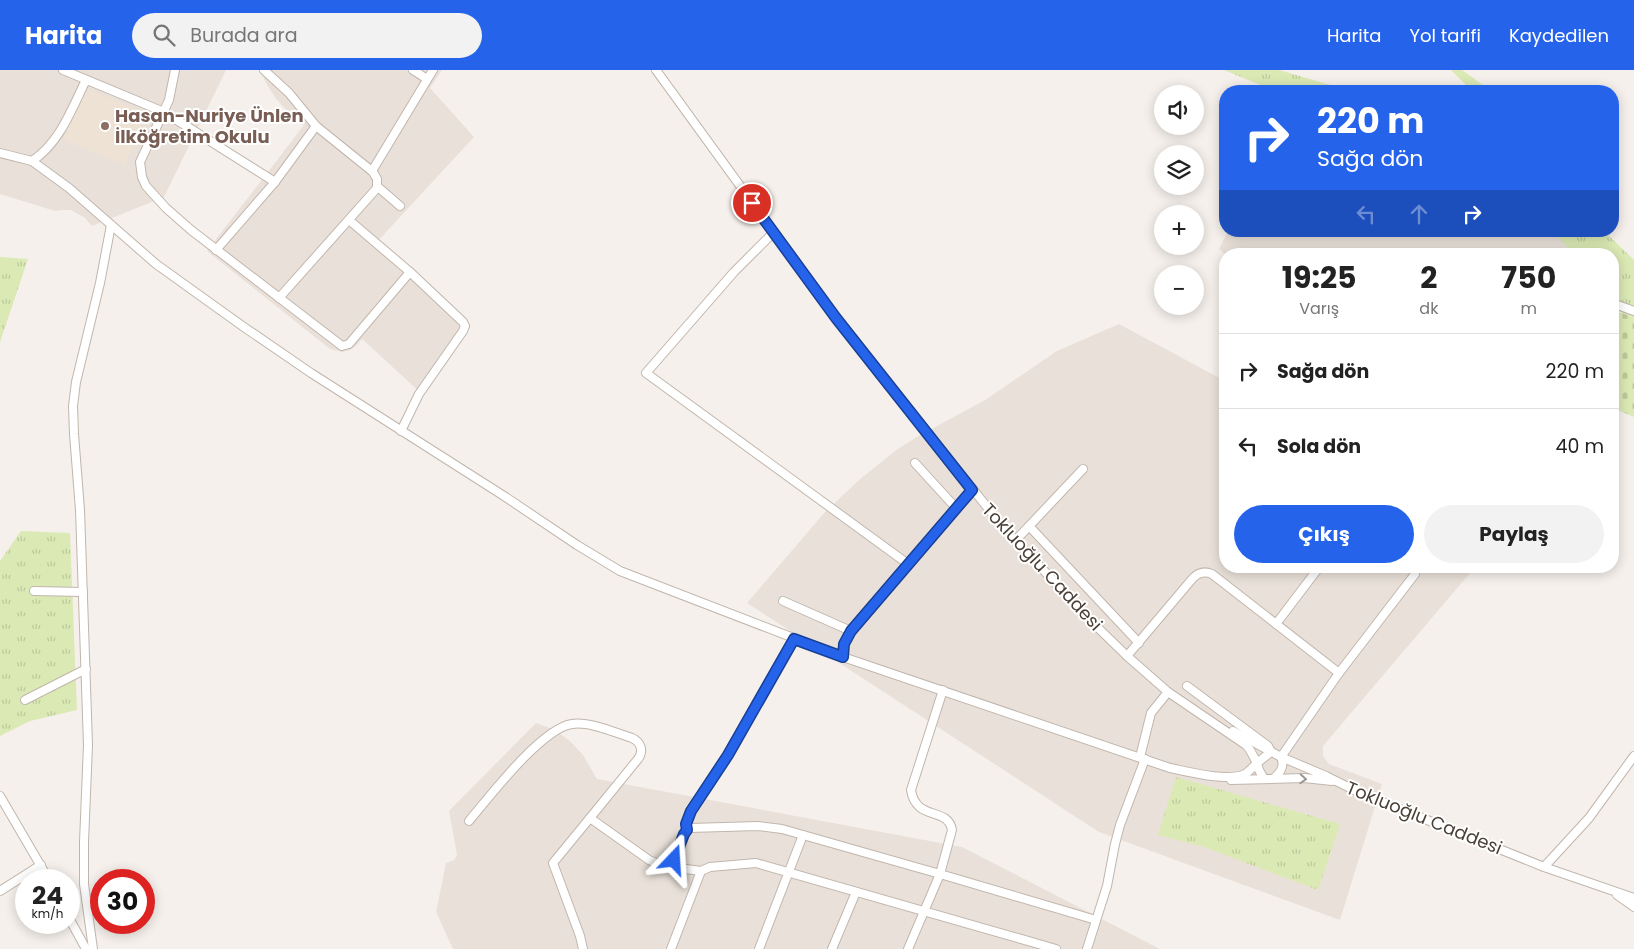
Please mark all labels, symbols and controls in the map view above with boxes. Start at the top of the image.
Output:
search box [132,13,482,58]
text: Harita [25,19,102,52]
icon: search [150,21,178,49]
text: Burada ara [190,22,298,49]
text: Harita [1327,23,1381,48]
text: Yol tarifi [1409,23,1481,48]
text: Kaydedilen [1509,23,1609,48]
map controls [1154,85,1204,315]
button: sound [1154,85,1204,135]
text: 220 m [1317,96,1424,145]
place label: Hasan-Nuriye Ünlen İlköğretim Okulu [115,103,304,149]
icon: right [1234,105,1299,170]
marker: Hasan-Nuriye Ünlen İlköğretim Okulu [99,120,111,132]
text: Sağa dön [1317,143,1423,174]
button: layers [1154,145,1204,195]
pin [731,182,773,224]
icon: arrive [738,189,766,217]
icon: left [1352,200,1380,228]
icon: ahead [1405,200,1433,228]
icon: right [1458,200,1486,228]
button: + [1154,205,1204,255]
text: 19:25 [1282,256,1357,299]
text: 2 [1420,256,1437,299]
text: 750 [1501,256,1556,299]
button: − [1154,265,1204,315]
text: Varış [1299,297,1339,320]
text: dk [1419,297,1438,320]
text: m [1520,297,1537,320]
icon: right [1234,357,1262,385]
text: Sağa dön [1277,358,1369,385]
text: 220 m [1546,358,1604,385]
icon: left [1234,432,1262,460]
text: Sola dön [1277,433,1361,460]
text: 40 m [1555,433,1604,460]
street label: Tokluoğlu Caddesi [977,497,1108,636]
button: Çıkış [1234,505,1414,563]
button: Paylaş [1424,505,1604,563]
one-way arrow [1299,773,1307,784]
street label: Tokluoğlu Caddesi [1342,775,1506,860]
position arrow [647,833,699,885]
speed limit sign: 30 [90,869,155,934]
text: 24 [32,878,63,913]
text: km/h [32,905,63,922]

